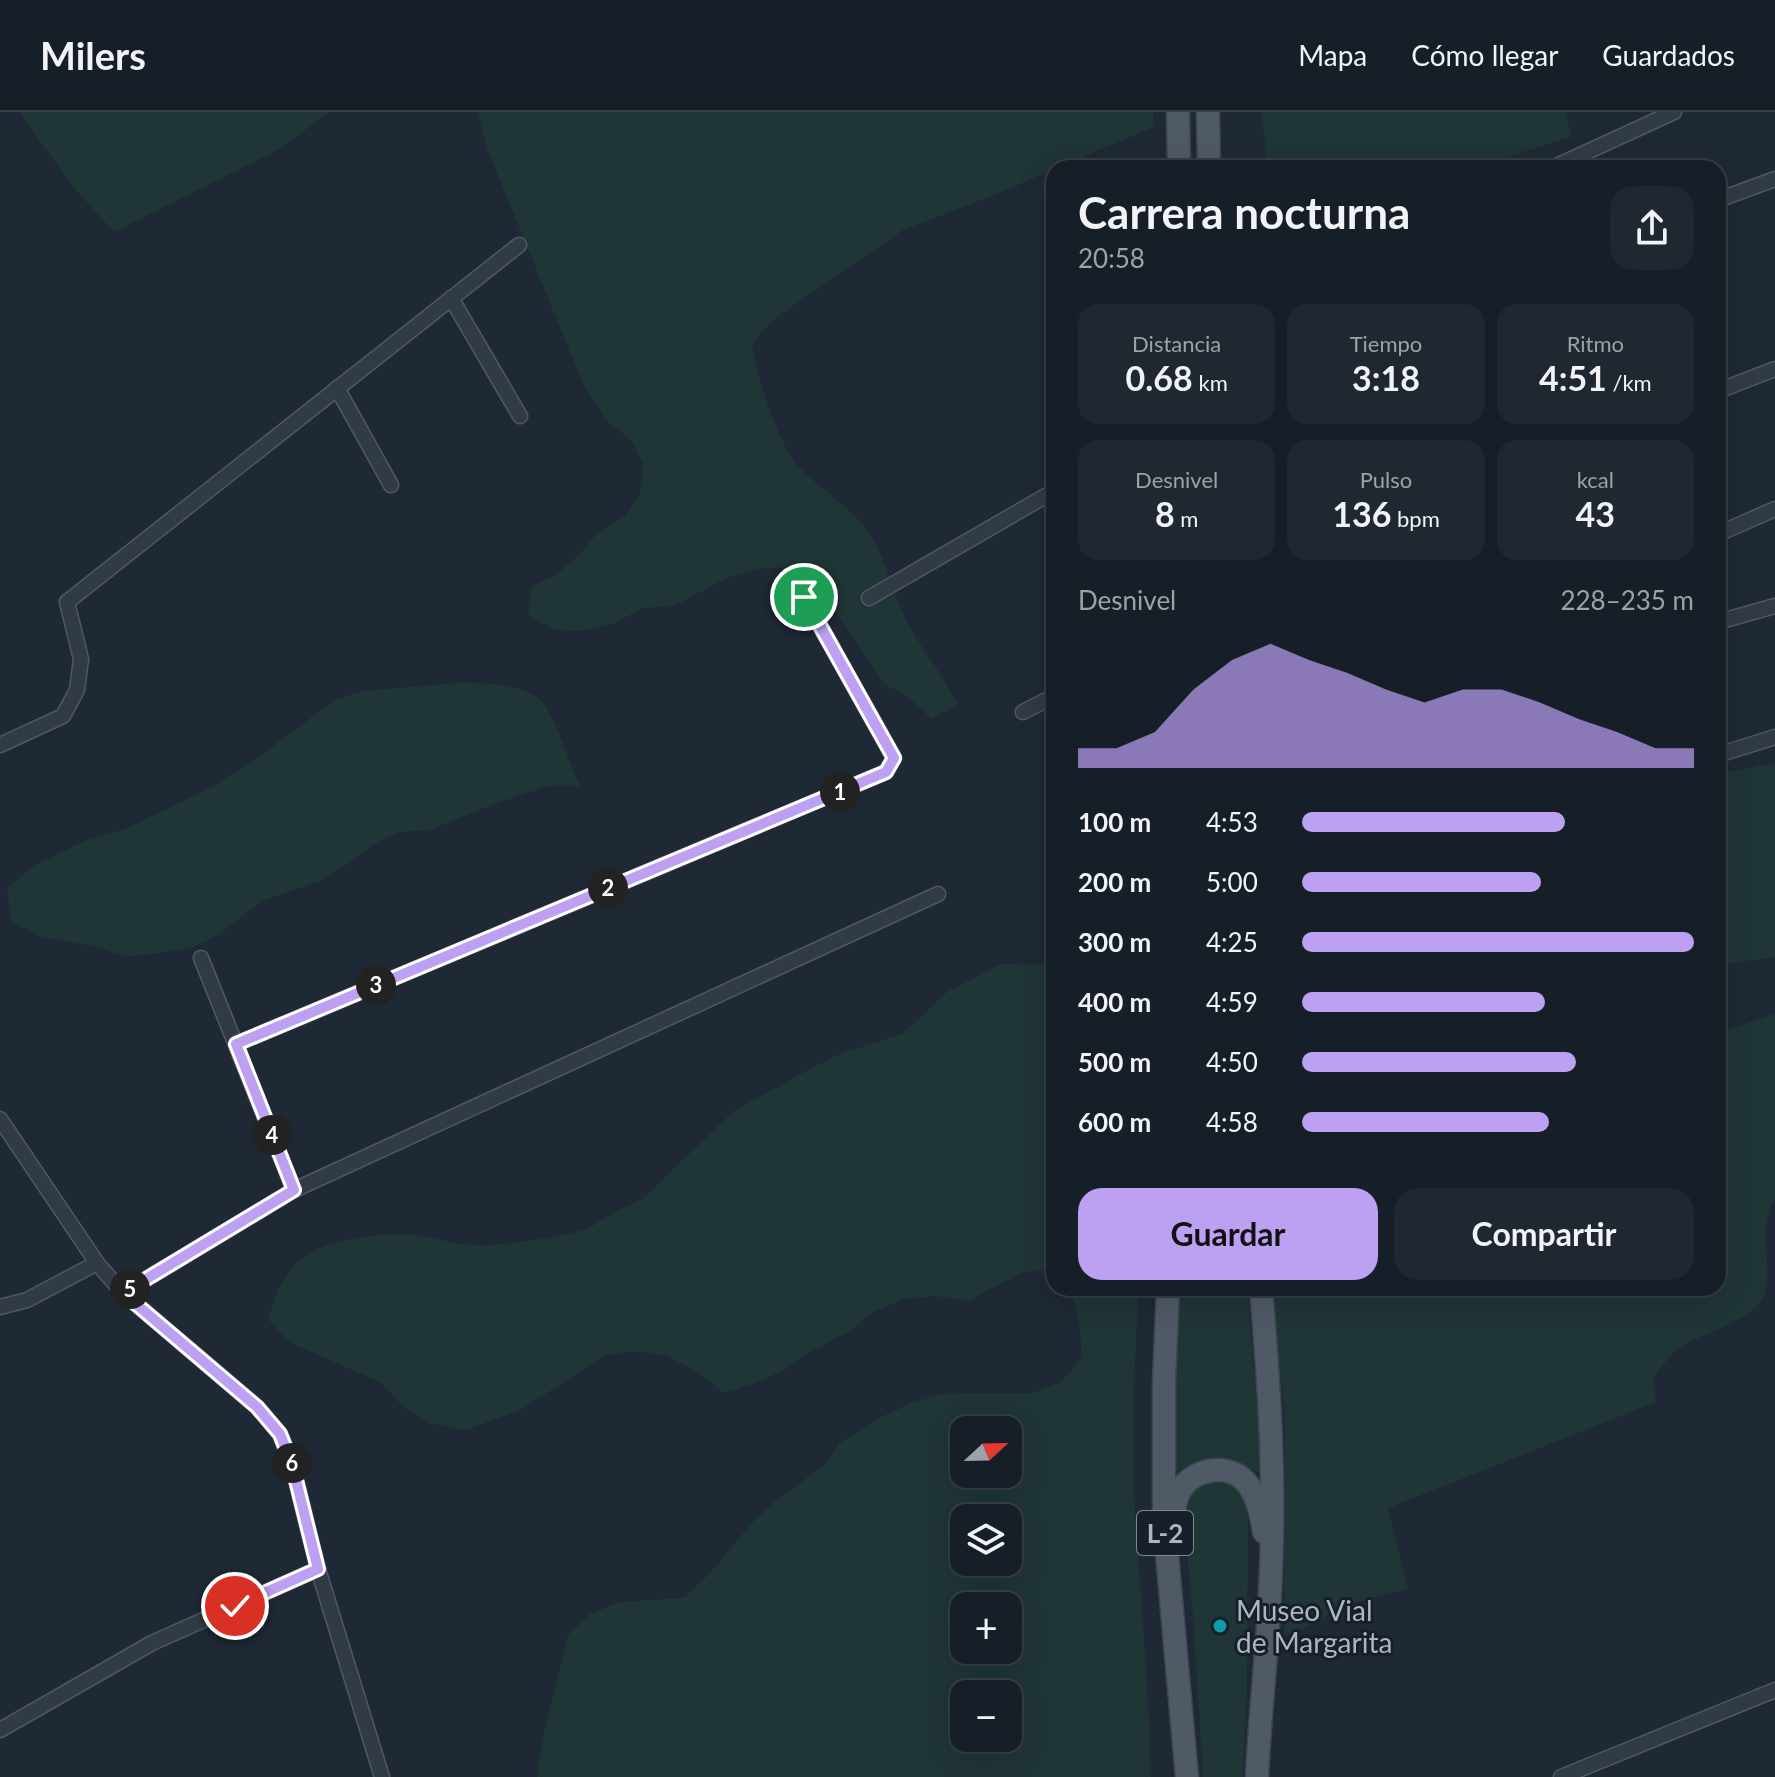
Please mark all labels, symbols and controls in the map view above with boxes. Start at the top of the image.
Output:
text: Milers [40,32,146,78]
text: Mapa [1298,38,1367,72]
text: Cómo llegar [1411,38,1558,72]
text: Guardados [1602,38,1735,72]
text: Carrera nocturna [1078,186,1410,238]
button: share [1610,186,1694,270]
text: 20:58 [1078,242,1145,274]
text: Distancia [1132,330,1221,357]
text: Tiempo [1350,330,1422,357]
text: Ritmo [1567,330,1624,357]
text: 0.68 [1126,357,1193,398]
text: 3:18 [1352,357,1420,398]
text: 4:51 [1539,357,1607,398]
text: km [1193,369,1228,396]
text: /km [1607,369,1652,396]
text: Desnivel [1135,466,1218,493]
text: Pulso [1360,466,1412,493]
text: kcal [1577,466,1614,493]
text: 8 [1155,493,1175,534]
text: 136 [1332,493,1391,534]
text: 43 [1576,493,1615,534]
text: m [1175,505,1198,532]
text: bpm [1391,505,1440,532]
pin [770,563,838,631]
icon: arrive [782,575,826,619]
text: Desnivel [1078,584,1176,616]
text: 228–235 m [1560,584,1694,616]
pin: 1 [820,772,860,812]
text: 1 [834,778,846,805]
text: 100 m [1078,806,1151,838]
text: 4:53 [1206,806,1258,838]
text: 200 m [1078,866,1151,898]
text: 5:00 [1206,866,1258,898]
pin: 2 [588,868,628,908]
text: 2 [602,874,614,901]
text: 300 m [1078,926,1151,958]
text: 4:25 [1206,926,1258,958]
pin: 3 [356,965,396,1005]
text: 3 [370,971,382,998]
text: 400 m [1078,986,1151,1018]
text: 4:59 [1206,986,1258,1018]
text: 500 m [1078,1046,1151,1078]
text: 4:50 [1206,1046,1258,1078]
text: 600 m [1078,1106,1151,1138]
text: 4:58 [1206,1106,1258,1138]
pin: 4 [252,1115,292,1155]
text: 4 [266,1121,278,1148]
button: Guardar [1078,1188,1378,1280]
button: Compartir [1394,1188,1694,1280]
pin: 5 [110,1269,150,1309]
text: 5 [124,1275,136,1302]
north arrow [950,1416,1022,1488]
map controls [950,1416,1022,1752]
pin: 6 [272,1443,312,1483]
text: 6 [286,1449,298,1476]
button: layers [950,1504,1022,1576]
road number: L-2 [1137,1511,1193,1555]
pin [201,1572,269,1640]
icon: check [213,1584,257,1628]
button: + [950,1592,1022,1664]
place label: Museo Vial de Margarita [1236,1593,1392,1659]
marker: Museo Vial de Margarita [1211,1617,1229,1635]
button: − [950,1680,1022,1752]

